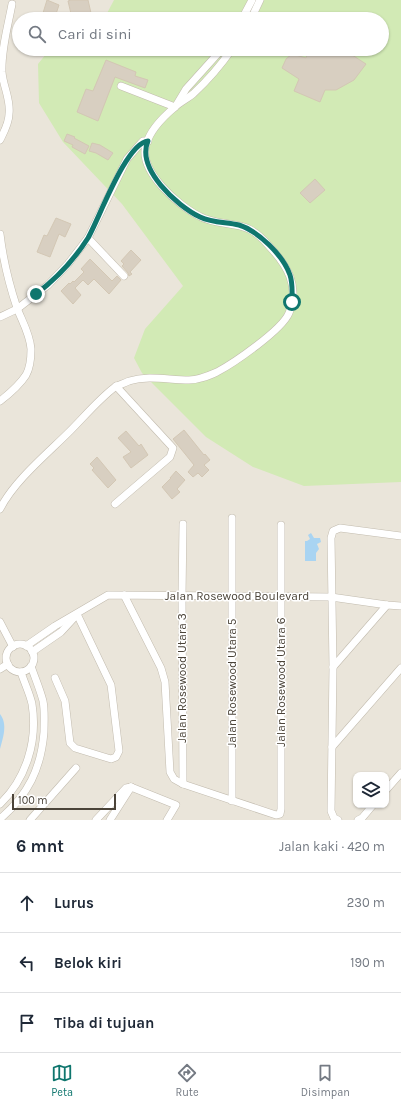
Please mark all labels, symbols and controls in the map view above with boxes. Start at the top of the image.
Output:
search box [12,12,389,56]
icon: search [26,23,48,45]
text: Cari di sini [58,25,132,43]
route end [27,285,45,303]
route start [283,293,301,311]
street label: Jalan Rosewood Boulevard [165,589,309,603]
street label: Jalan Rosewood Utara 3 [175,613,189,743]
street label: Jalan Rosewood Utara 6 [274,617,288,747]
street label: Jalan Rosewood Utara 5 [225,618,239,748]
map controls [353,772,389,808]
button: layers [353,772,389,808]
scale bar [12,792,116,811]
text: 100 m [18,794,48,807]
text: 6 mnt [16,836,64,856]
text: Jalan kaki · 420 m [279,839,385,854]
icon: ahead [16,892,38,914]
text: Lurus [54,894,94,912]
text: 230 m [347,895,385,910]
icon: left [16,952,38,974]
text: Belok kiri [54,954,122,972]
text: 190 m [350,955,385,970]
icon: arrive [16,1012,38,1034]
text: Tiba di tujuan [54,1014,154,1032]
tab: Peta [51,1062,73,1099]
tab: Rute [175,1062,199,1099]
tab: Disimpan [301,1062,350,1099]

